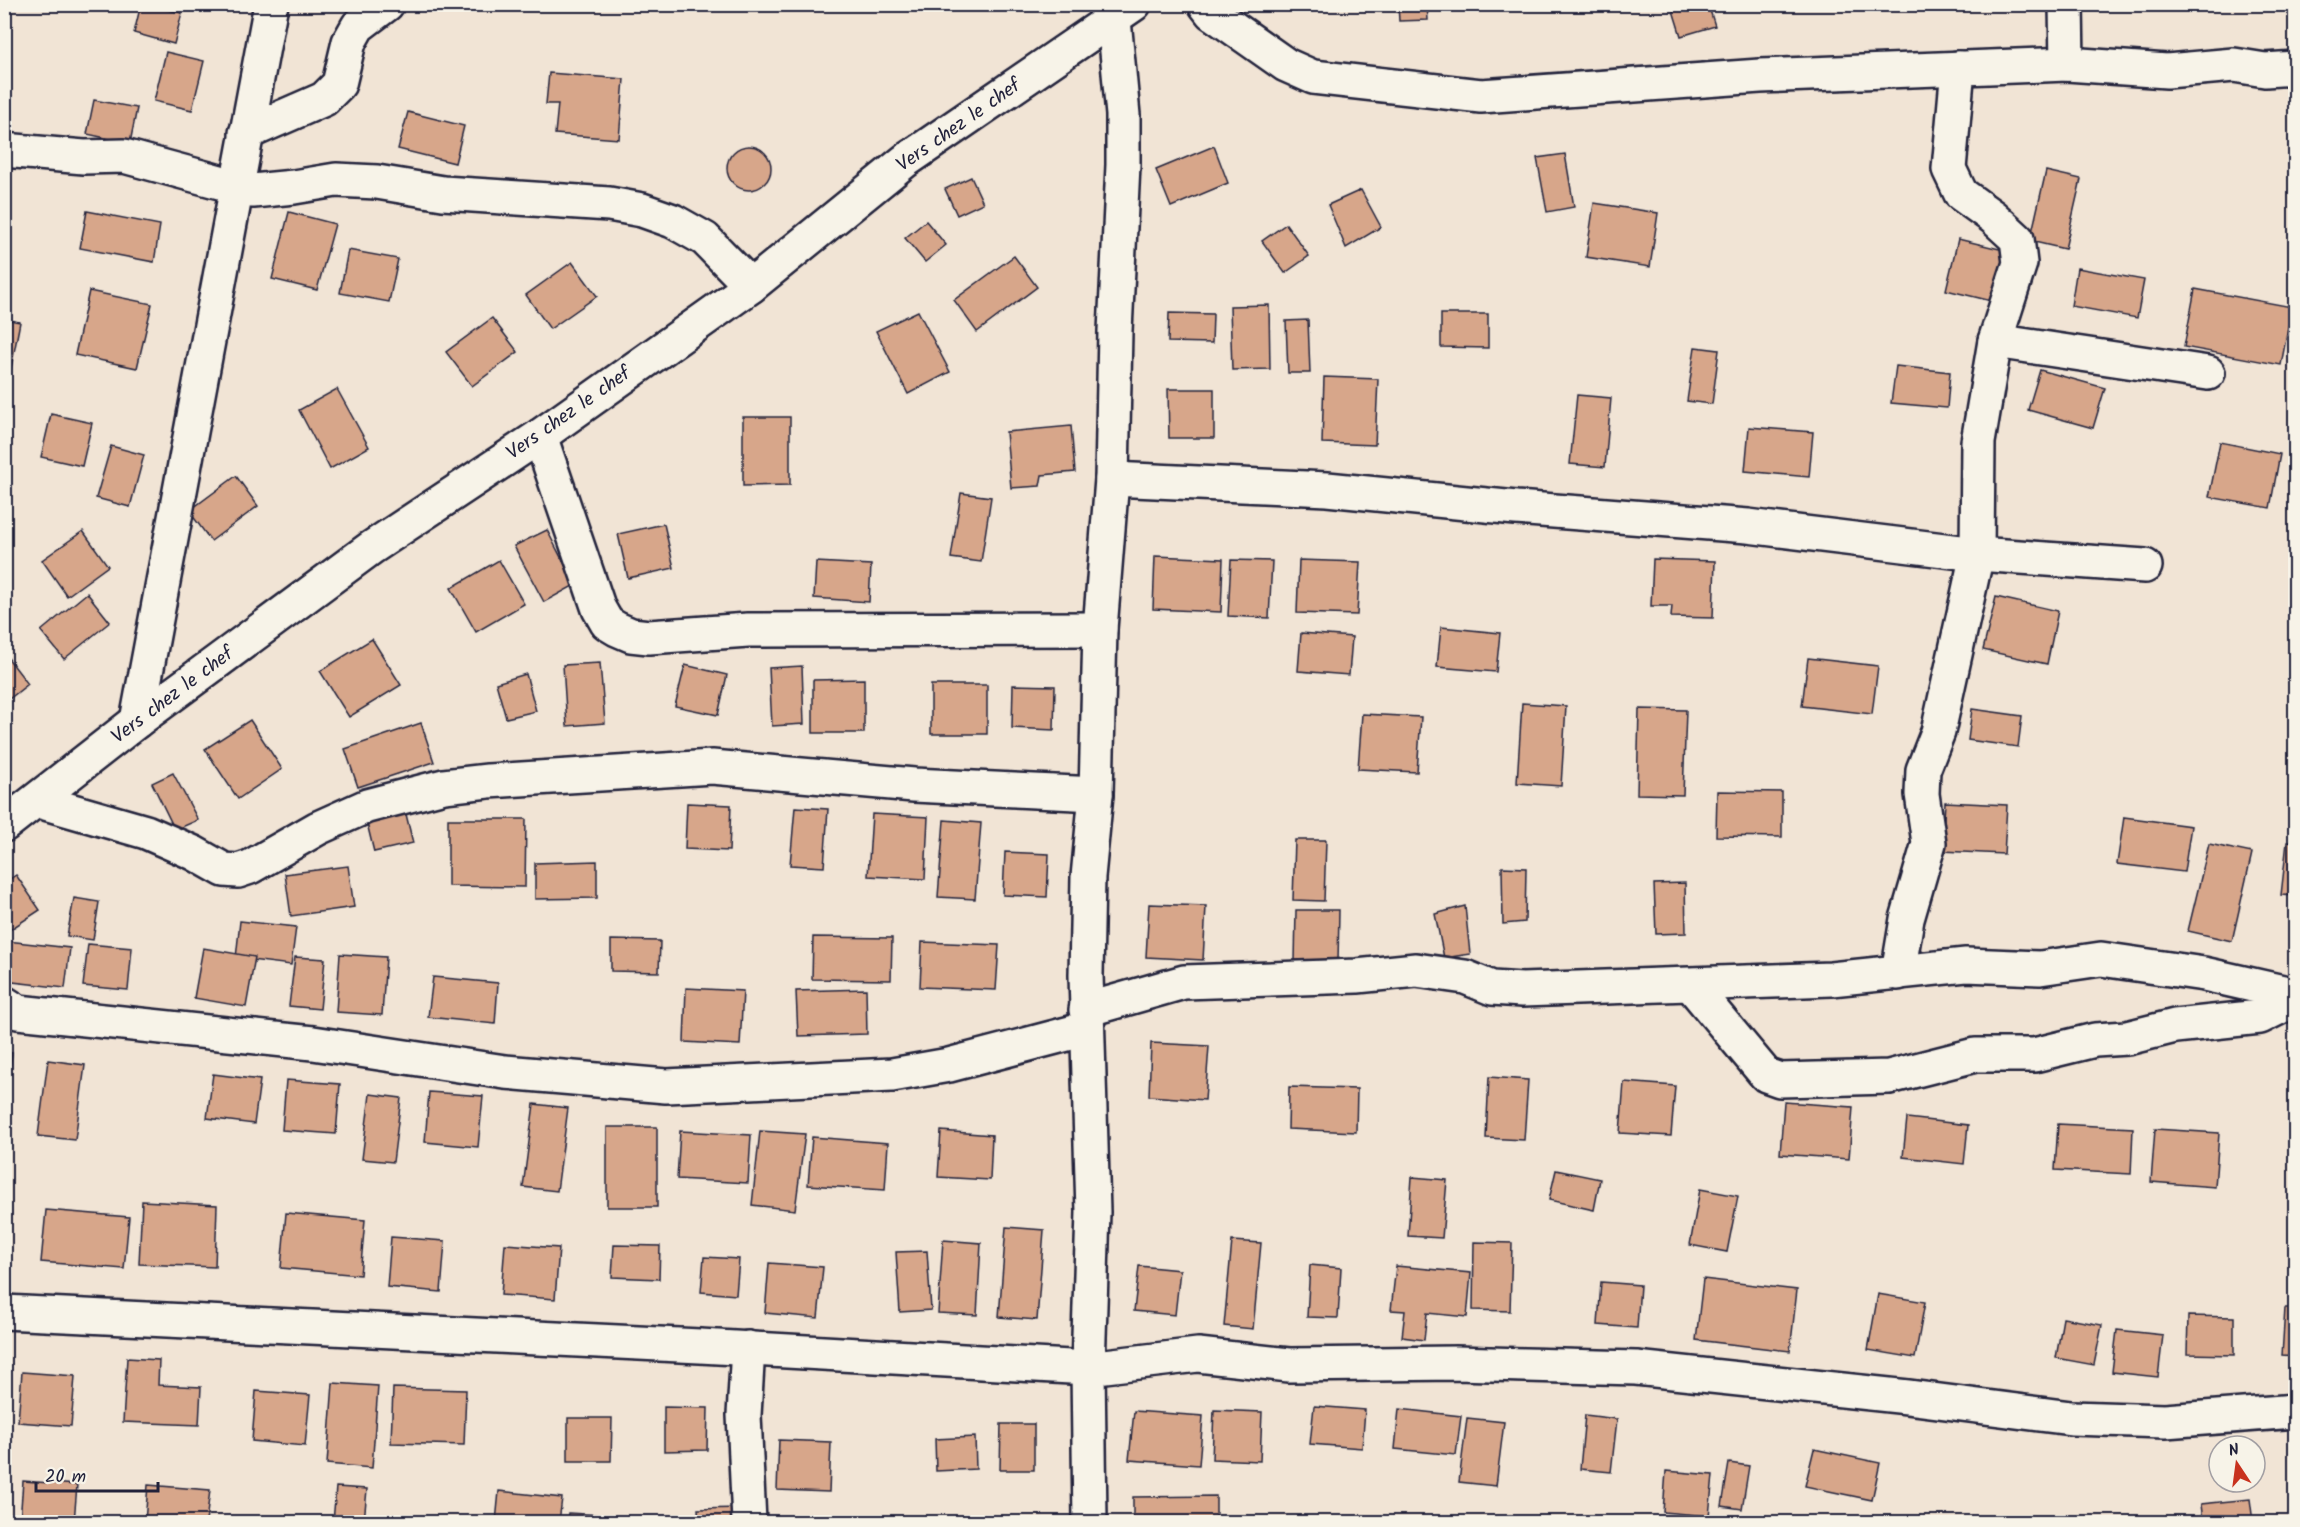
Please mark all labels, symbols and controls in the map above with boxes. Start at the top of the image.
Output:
street label: Vers chez le chef [890,70,1030,181]
street label: Vers chez le chef [500,358,640,469]
street label: Vers chez le chef [105,638,243,753]
north arrow [2207,1434,2267,1494]
text: N [2226,1438,2242,1464]
scale bar [36,1455,158,1493]
text: 20 m [45,1463,86,1492]

